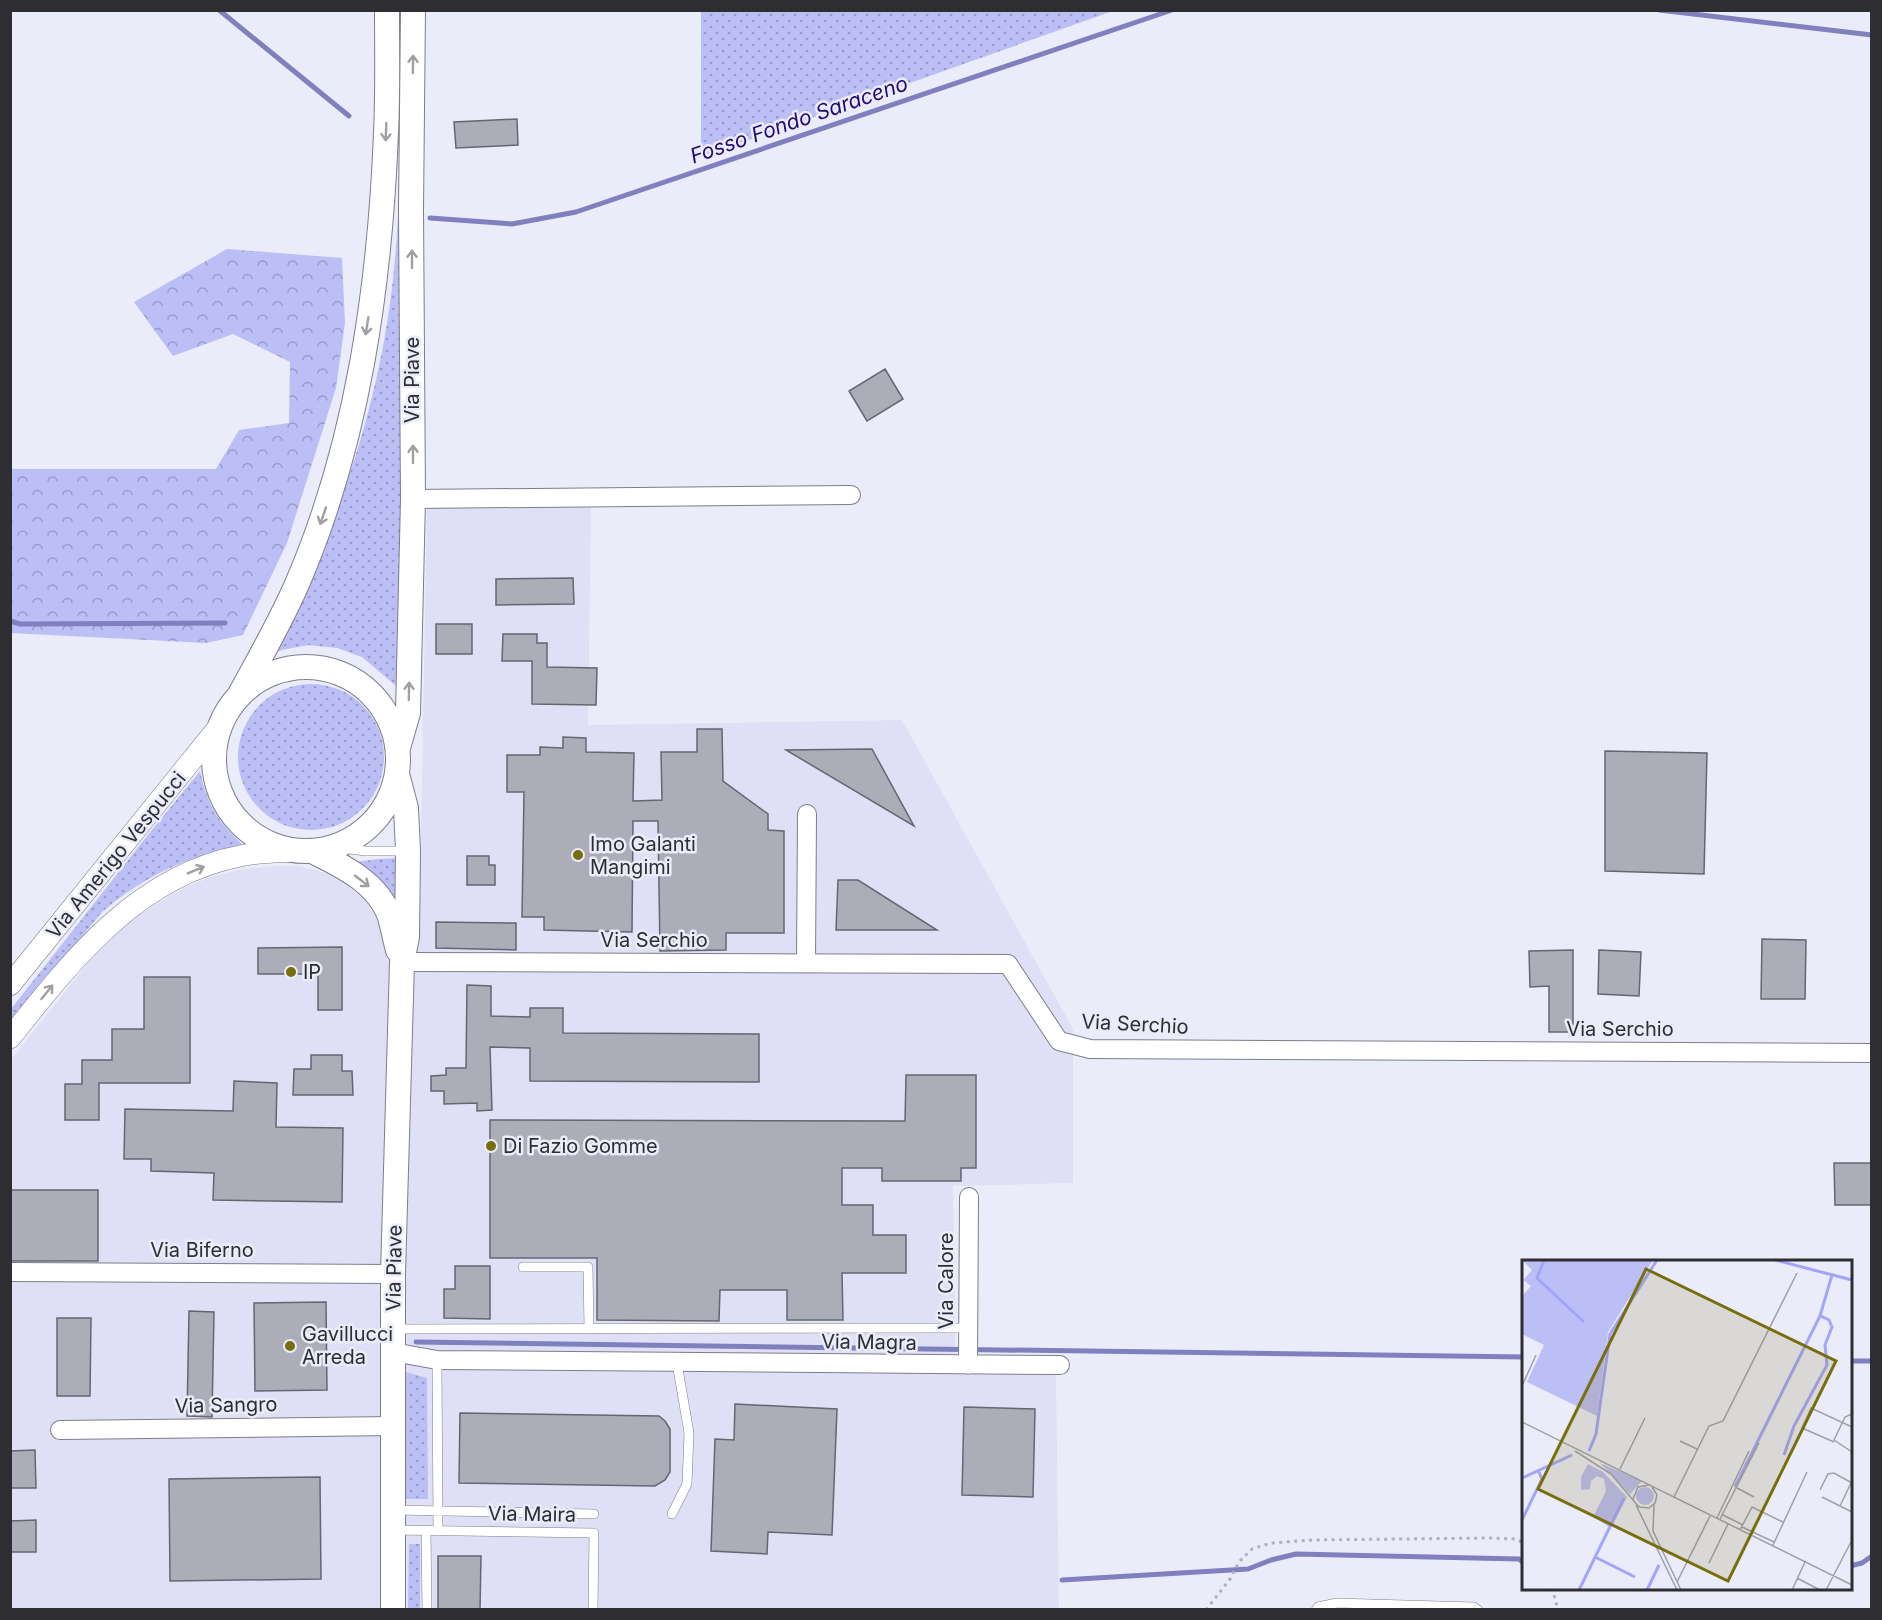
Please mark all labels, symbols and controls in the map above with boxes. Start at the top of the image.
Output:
one-way arrow [407,55,419,75]
water label: Fosso Fondo Saraceno [687,70,911,169]
one-way arrow [380,121,392,141]
one-way arrow [406,250,418,270]
one-way arrow [362,316,373,335]
street label: Via Piave [400,337,424,423]
one-way arrow [407,445,419,465]
one-way arrow [316,506,327,524]
one-way arrow [403,682,415,702]
street label: Via Amerigo Vespucci [41,767,191,943]
place label: Imo Galanti Mangimi [590,832,696,879]
marker: Imo Galanti Mangimi [571,848,585,862]
one-way arrow [186,864,204,875]
one-way arrow [354,874,370,887]
street label: Via Serchio [600,928,708,952]
place label: IP [303,960,321,984]
marker: IP [284,965,298,979]
one-way arrow [40,984,53,1000]
street label: Via Serchio [1081,1009,1189,1039]
street label: Via Serchio [1566,1017,1674,1041]
place label: Di Fazio Gomme [503,1134,658,1158]
marker: Di Fazio Gomme [484,1139,498,1153]
street label: Via Piave [381,1225,407,1311]
street label: Via Calore [934,1232,958,1330]
street label: Via Biferno [150,1238,254,1262]
inset map [1522,1260,1852,1590]
place label: Gavillucci Arreda [302,1322,393,1369]
street label: Via Magra [821,1329,917,1355]
marker: Gavillucci Arreda [283,1339,297,1353]
street label: Via Sangro [174,1392,278,1418]
street label: Via Maira [488,1501,576,1527]

